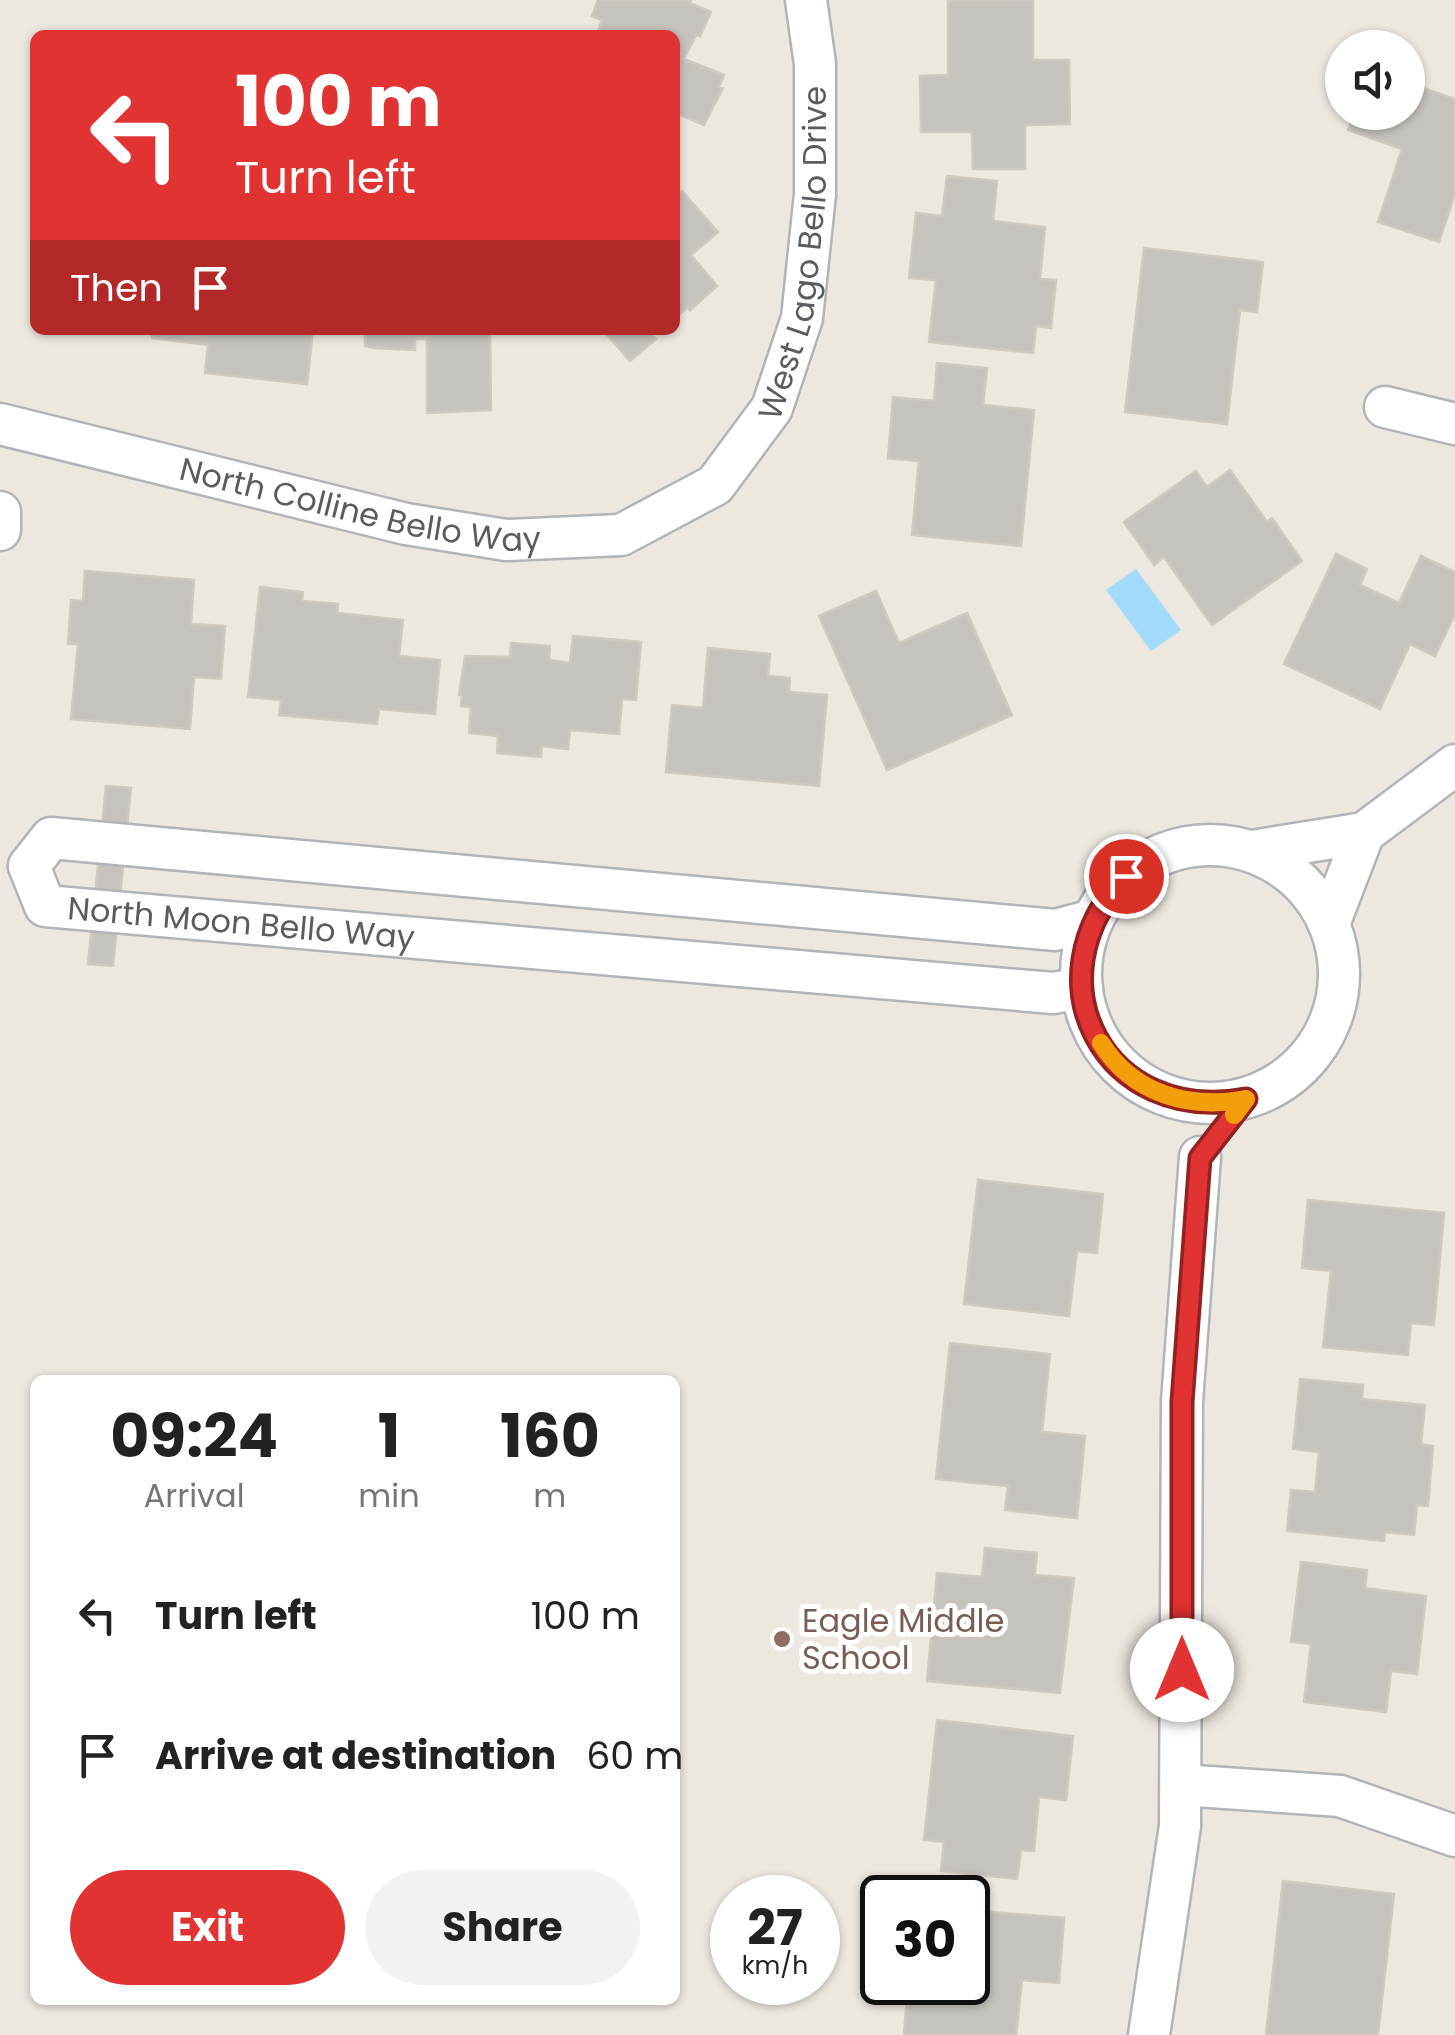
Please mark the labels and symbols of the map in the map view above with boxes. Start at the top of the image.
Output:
street label: West Lago Bello Drive [747,86,837,425]
street label: North Colline Bello Way [175,446,542,562]
pin [1084,834,1169,919]
street label: North Moon Bello Way [66,885,417,960]
place label: Eagle Middle School [802,1598,1004,1680]
position arrow [1130,1618,1234,1722]
marker: Eagle Middle School [771,1628,793,1650]
speed limit sign: 30 [860,1875,990,2005]

